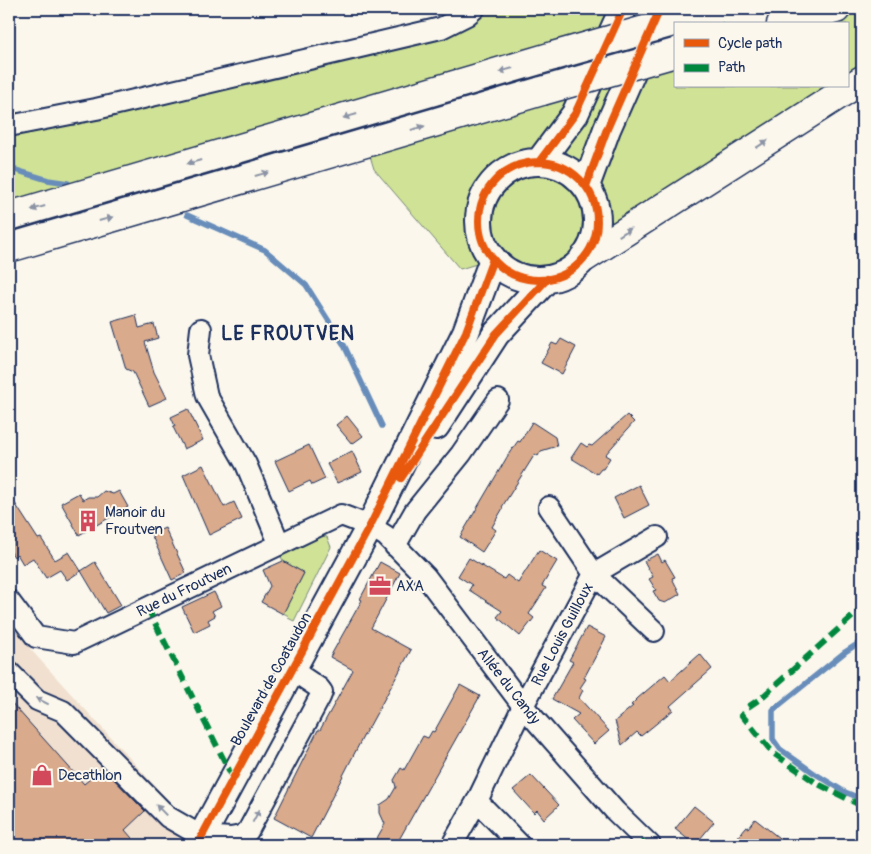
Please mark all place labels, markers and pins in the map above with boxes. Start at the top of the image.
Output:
place label: Manoir du Froutven [105,503,165,539]
building icon: Manoir du Froutven [75,508,101,534]
office icon: AXA [367,573,393,599]
place label: AXA [396,577,424,596]
shop icon: Decathlon [29,762,55,788]
place label: Decathlon [58,766,122,785]

